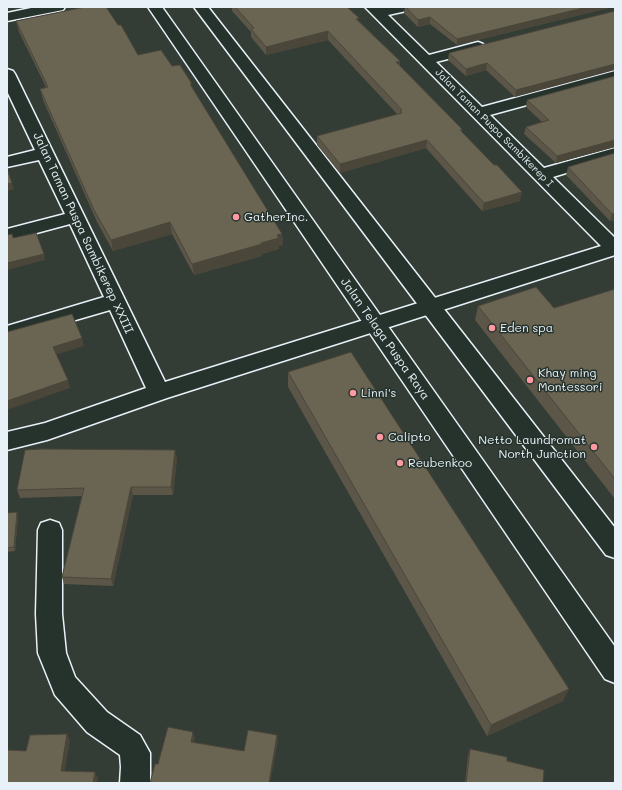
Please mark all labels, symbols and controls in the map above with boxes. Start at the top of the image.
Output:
street label: Jalan Taman Puspa Sambikerep I [433,67,555,189]
street label: Jalan Taman Puspa Sambikerep XXIII [30,130,136,336]
place label: GatherInc. [244,210,308,224]
marker: GatherInc. [231,212,241,222]
street label: Jalan Telaga Puspa Raya [337,275,433,403]
place label: Eden spa [500,321,553,335]
marker: Eden spa [487,323,497,333]
place label: Khay ming Montessori [538,366,603,394]
marker: Khay ming Montessori [525,375,535,385]
place label: Linni's [361,386,396,400]
marker: Linni's [348,388,358,398]
place label: Calipto [388,430,431,444]
marker: Calipto [375,432,385,442]
place label: Netto Laundromat North Junction [478,433,586,461]
marker: Netto Laundromat North Junction [589,442,599,452]
place label: Reubenkoo [408,456,472,470]
marker: Reubenkoo [395,458,405,468]

